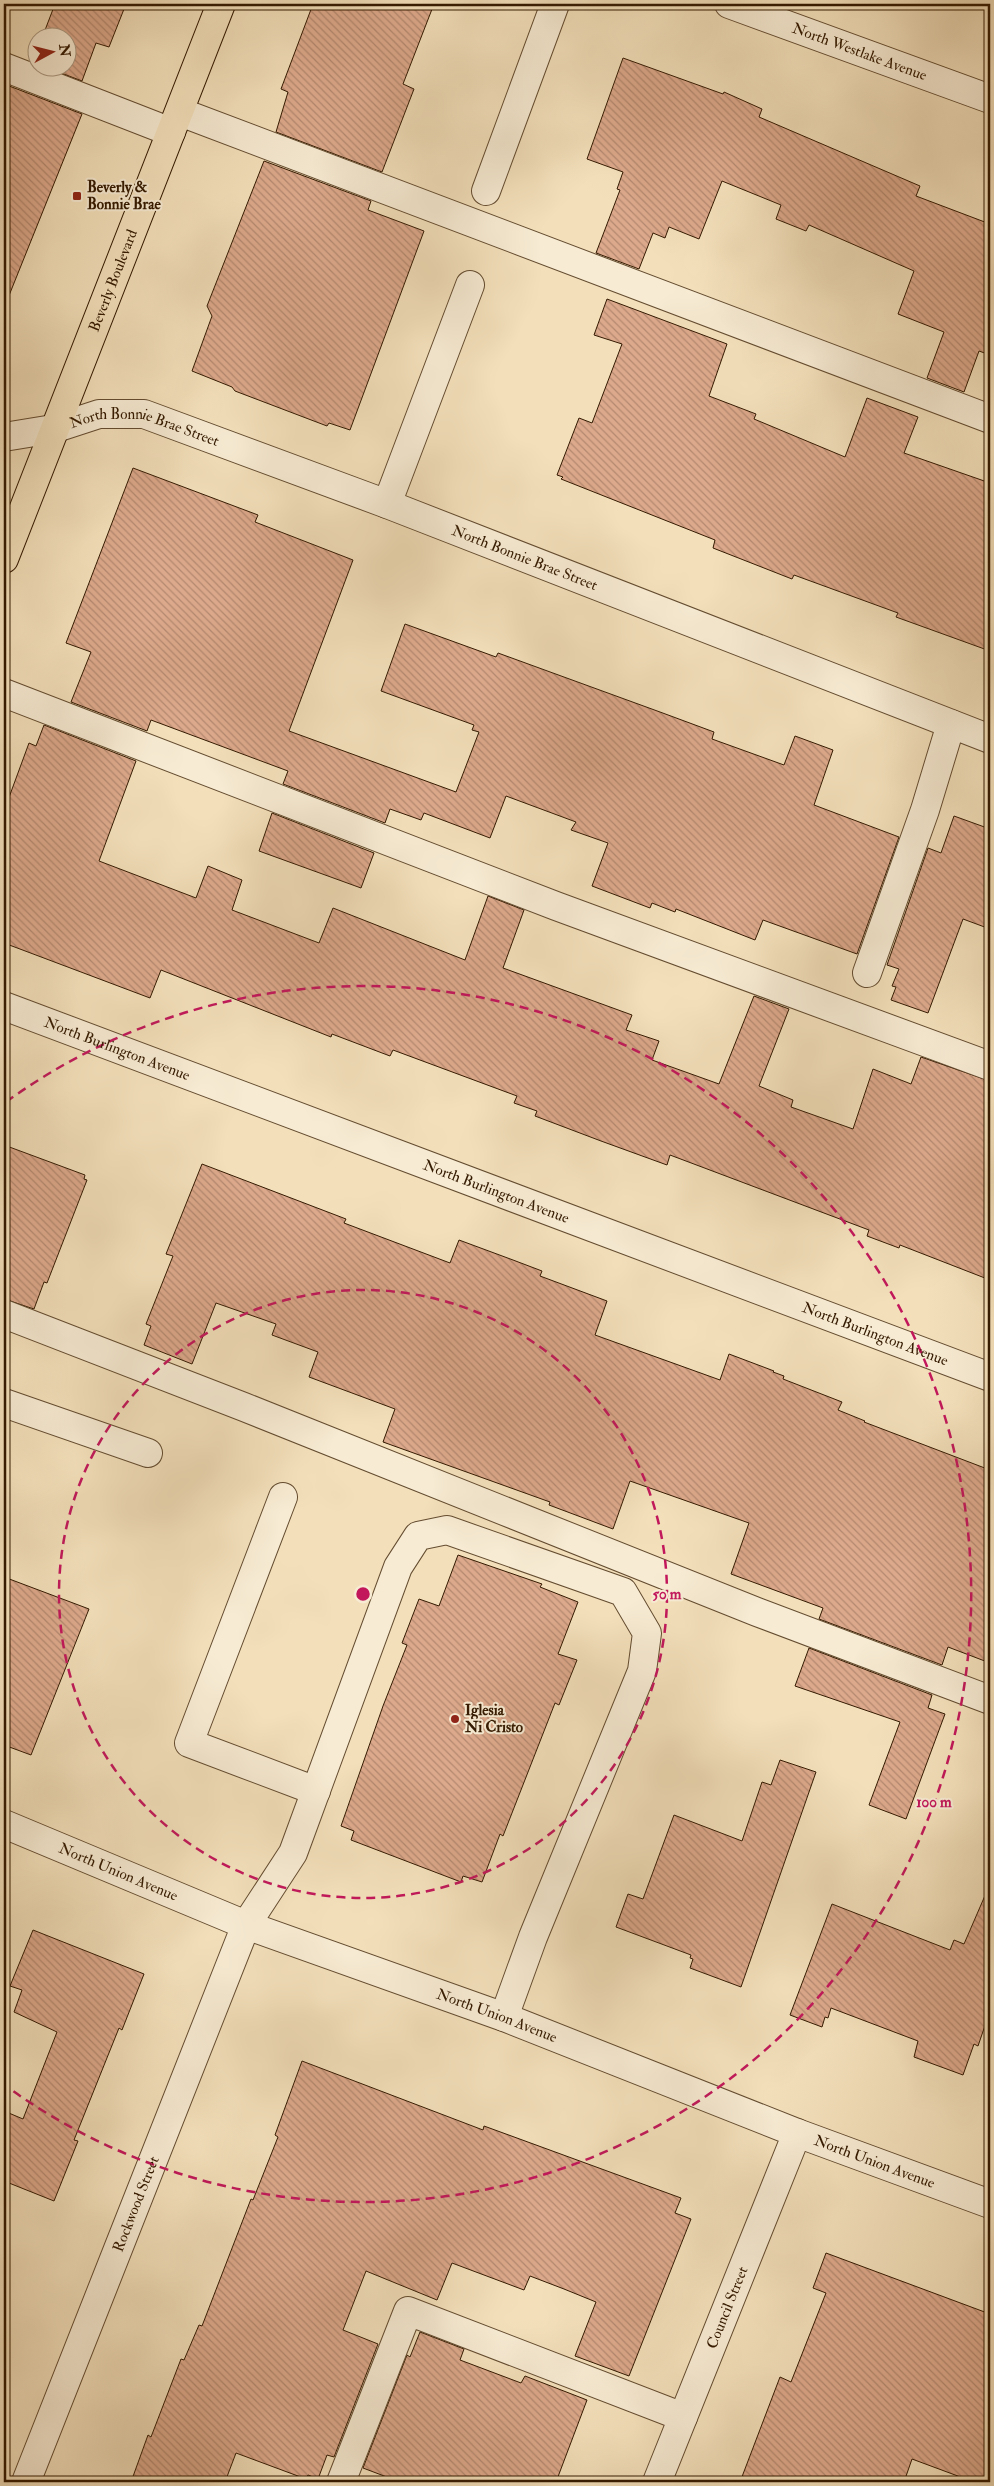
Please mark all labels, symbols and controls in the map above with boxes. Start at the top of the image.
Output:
street label: North Westlake Avenue [790,18,930,85]
north arrow [28,28,78,78]
text: N [55,42,74,58]
place label: Beverly & Bonnie Brae [87,178,161,214]
marker: Beverly & Bonnie Brae [71,190,83,202]
street label: Beverly Boulevard [84,226,142,334]
street label: North Bonnie Brae Street [67,405,222,451]
street label: North Bonnie Brae Street [449,521,600,595]
street label: North Burlington Avenue [42,1013,193,1085]
street label: North Burlington Avenue [421,1155,572,1227]
street label: North Burlington Avenue [800,1298,951,1370]
centre of rings [354,1585,372,1603]
text: 50 m [653,1585,682,1604]
place label: Iglesia Ni Cristo [464,1701,524,1737]
marker: Iglesia Ni Cristo [449,1713,461,1725]
text: 100 m [916,1793,952,1812]
street label: North Union Avenue [56,1838,181,1905]
street label: North Union Avenue [434,1984,560,2047]
street label: North Union Avenue [812,2131,938,2192]
street label: Rockwood Street [108,2153,163,2255]
street label: Council Street [702,2263,752,2351]

